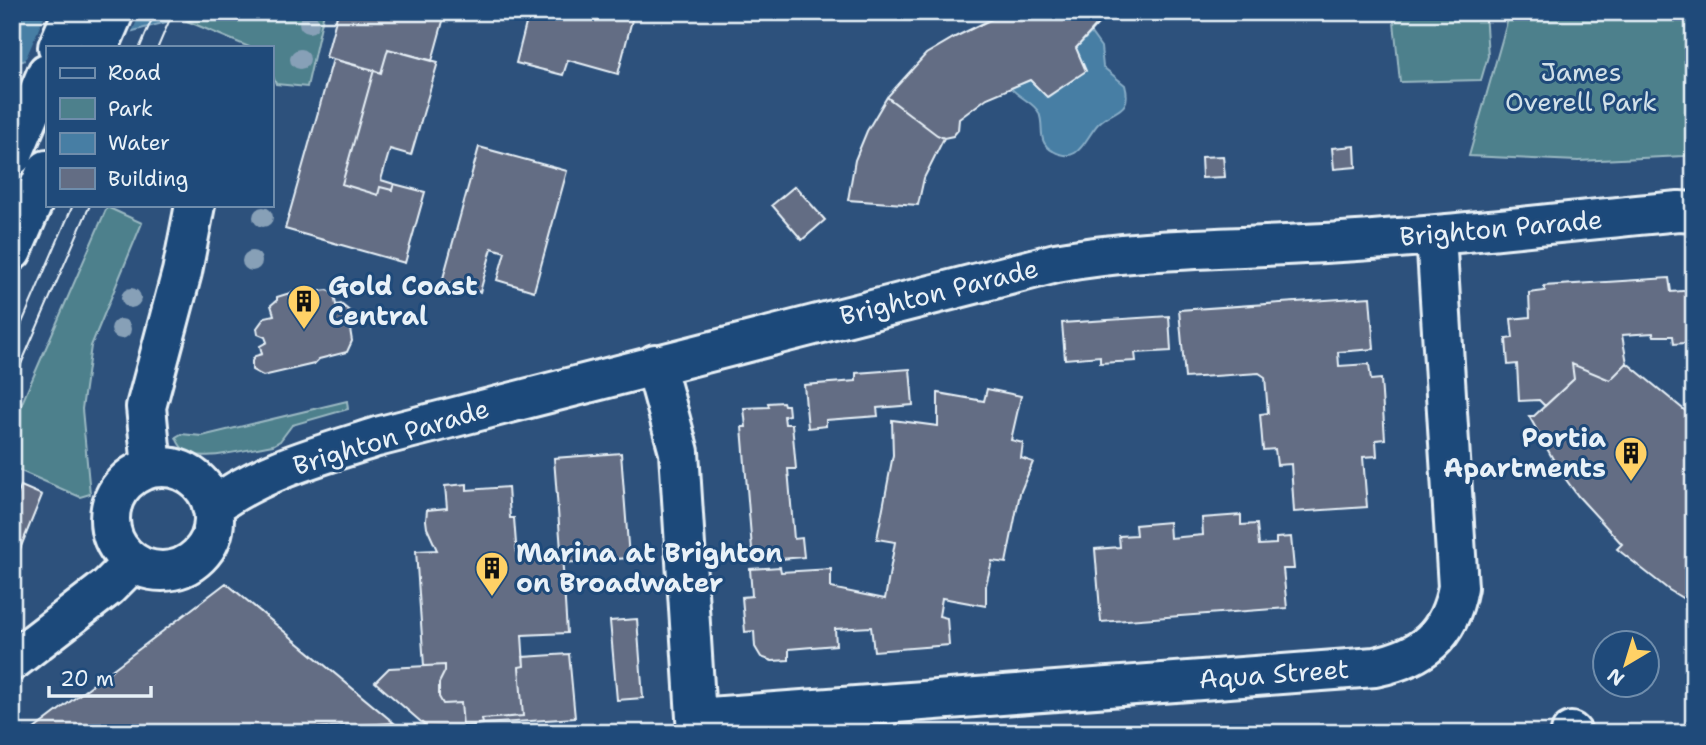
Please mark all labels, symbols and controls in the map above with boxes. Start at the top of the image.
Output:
legend [46,46,273,206]
park label: James Overell Park [1505,54,1657,119]
text: Road [108,59,161,87]
text: Park [108,95,153,123]
text: Water [108,129,170,157]
text: Building [108,165,188,193]
street label: Brighton Parade [1398,201,1604,254]
street label: Brighton Parade [836,250,1042,333]
place label: Gold Coast Central [328,268,478,333]
building icon: Gold Coast Central [285,282,323,331]
street label: Brighton Parade [288,390,493,483]
place label: Portia Apartments [1443,420,1606,485]
building icon: Portia Apartments [1612,434,1650,483]
place label: Marina at Brighton on Broadwater [516,535,783,600]
building icon: Marina at Brighton on Broadwater [473,549,511,598]
north arrow [1590,630,1660,700]
street label: Aqua Street [1198,651,1350,696]
scale bar [49,654,150,698]
text: N [1602,663,1629,691]
text: 20 m [60,665,114,693]

